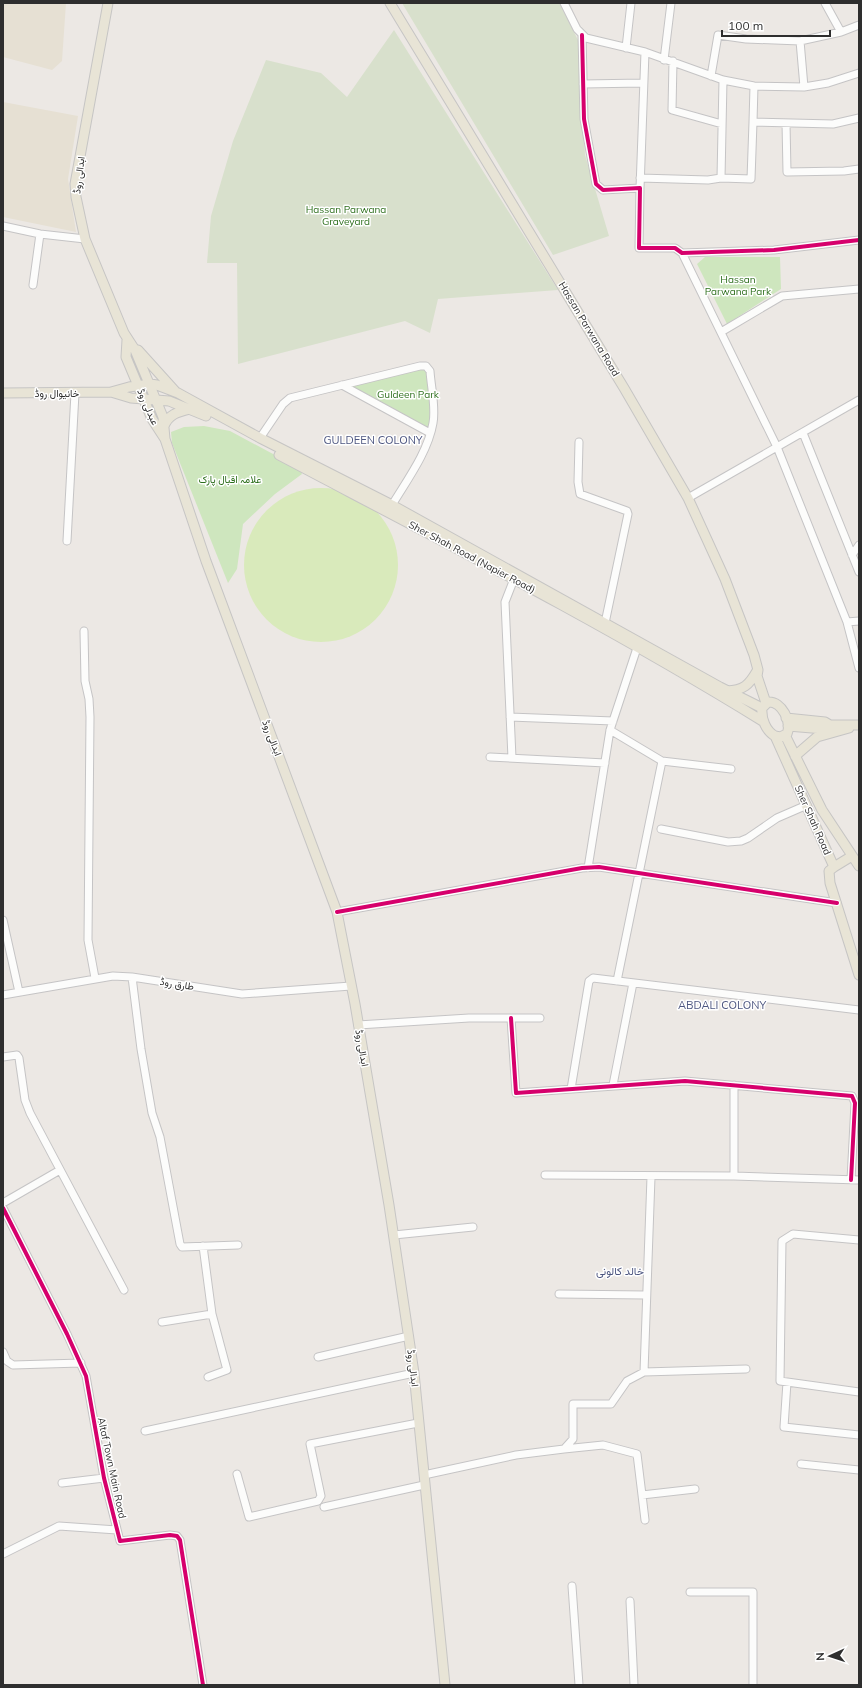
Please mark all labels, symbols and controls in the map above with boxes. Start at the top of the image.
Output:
scale bar [722,12,830,38]
text: 100 m [728,18,763,33]
street label: ابدالی روڈ [70,156,88,194]
park label: Hassan Parwana Graveyard [306,203,386,228]
park label: Hassan Parwana Park [705,273,772,298]
street label: Hassan Parwana Road [556,279,622,379]
street label: خانیوال روڈ [35,387,80,400]
street label: عبدلی روڈ [134,387,162,427]
park label: Guldeen Park [377,388,440,401]
district label: GULDEEN COLONY [323,433,423,447]
park label: علامہ اقبال پارک [199,473,261,487]
street label: Sher Shah Road (Napier Road) [406,518,538,596]
street label: ابدالی روڈ [259,718,285,758]
street label: Sher Shah Road [792,783,834,857]
street label: طارق روڈ [159,975,195,993]
district label: ABDALI COLONY [678,998,766,1012]
street label: ابدالی روڈ [352,1028,372,1068]
district label: خالد کالونی [596,1264,644,1278]
street label: ابدالی روڈ [404,1349,422,1387]
street label: Altaf Town Main Road [95,1416,129,1520]
north arrow [810,1636,850,1676]
text: N [813,1652,827,1661]

